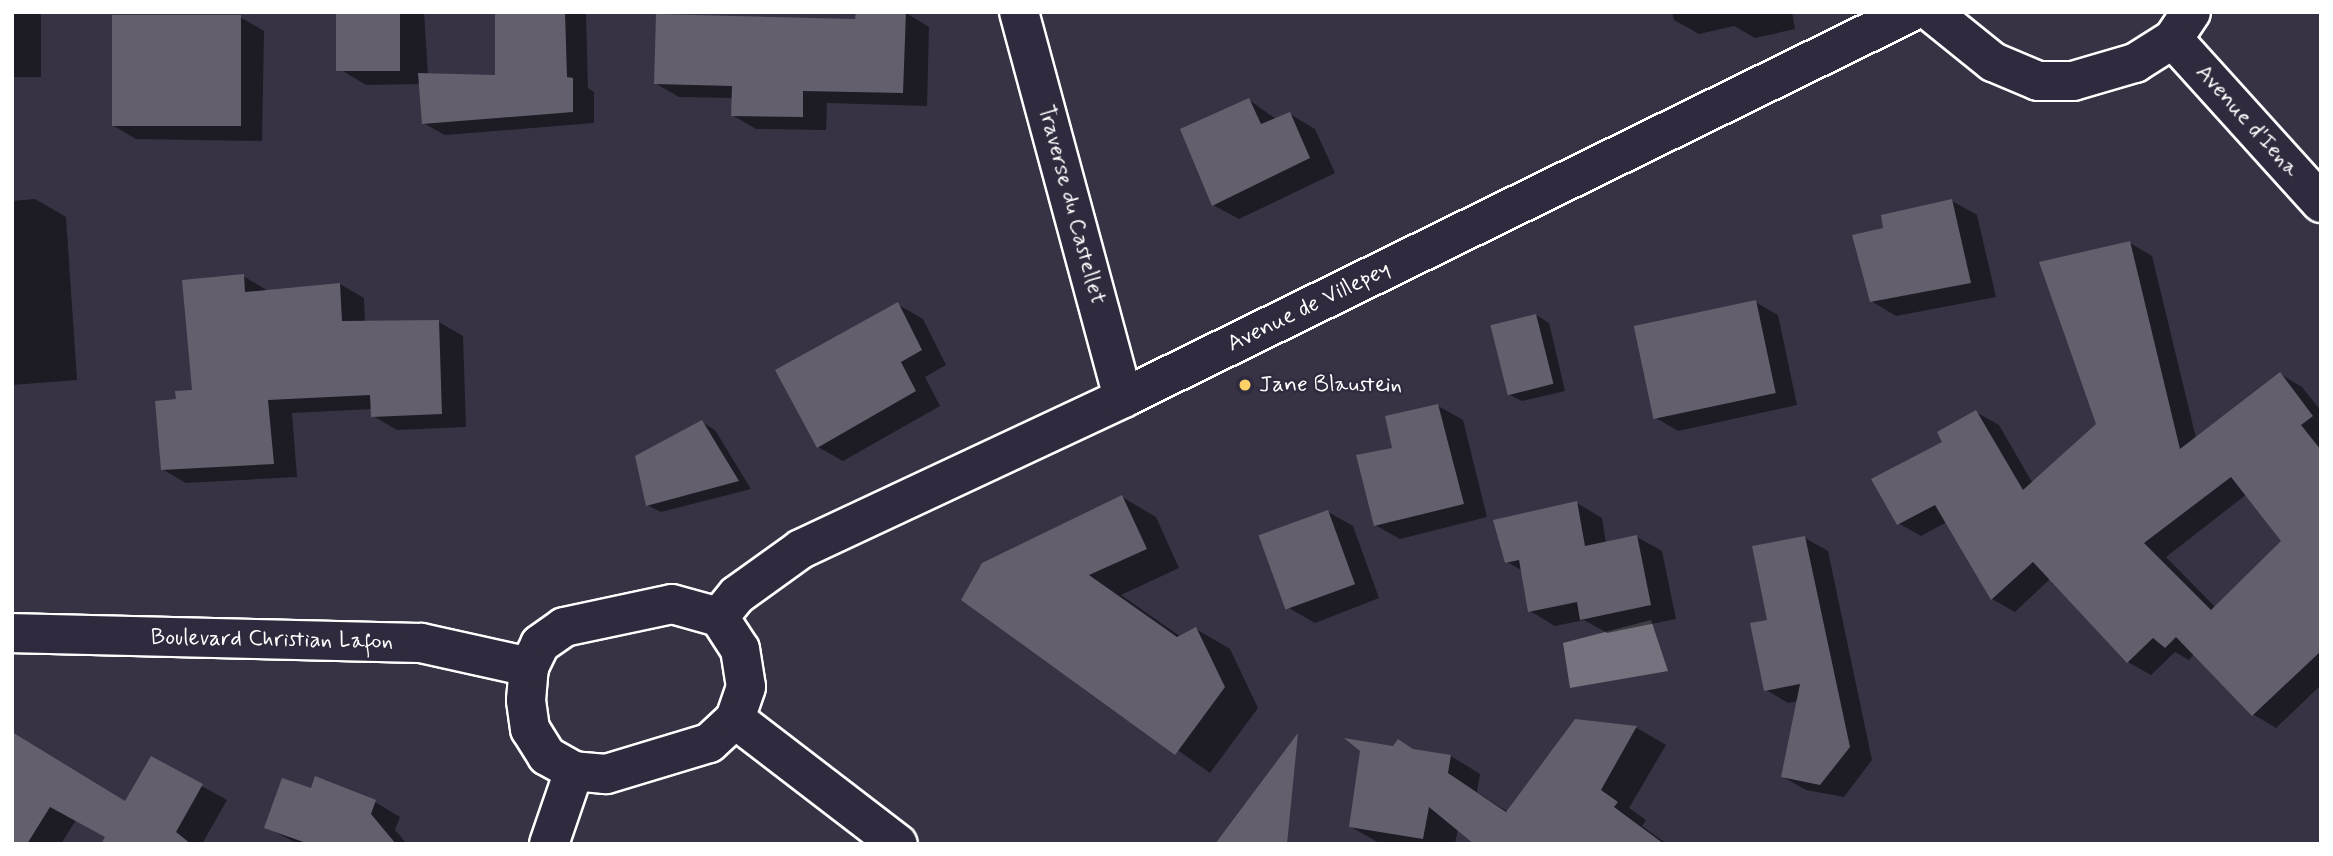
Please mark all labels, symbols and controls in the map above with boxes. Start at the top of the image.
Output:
street label: Avenue d'Iena [2189,59,2305,183]
street label: Traverse du Castellet [1031,103,1111,307]
street label: Avenue de Villepey [1222,255,1396,359]
place label: Jane Blaustein [1259,371,1397,399]
marker: Jane Blaustein [1237,377,1253,393]
street label: Boulevard Christian Lafon [149,624,395,656]

